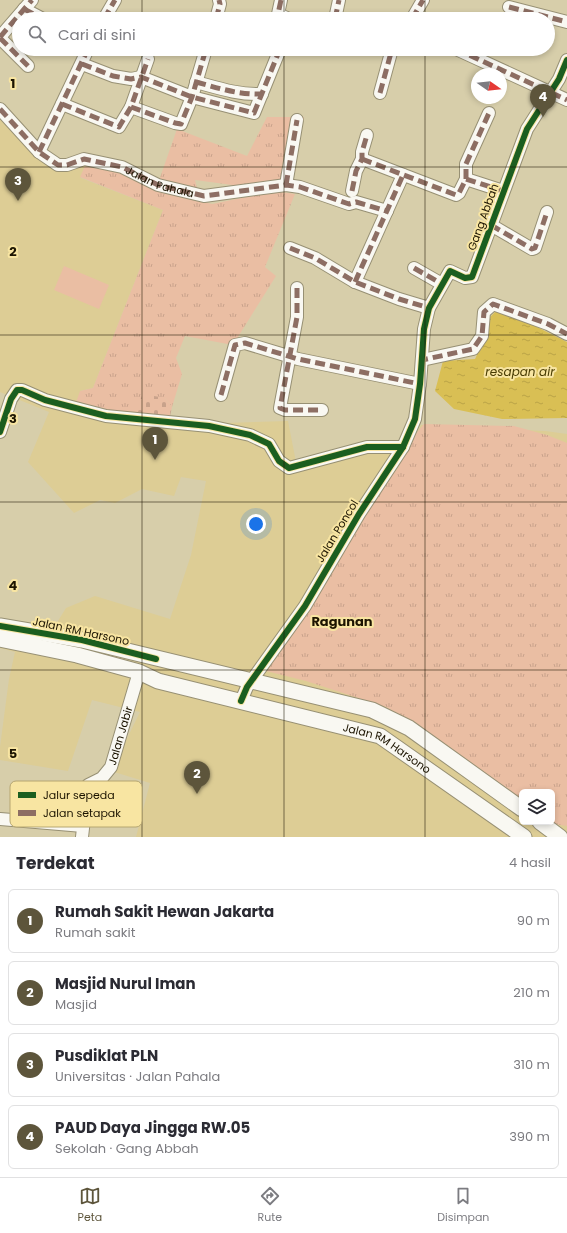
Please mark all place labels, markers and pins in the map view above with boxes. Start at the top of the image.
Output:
pin: 4 [530,84,556,117]
pin: 3 [5,168,31,201]
pin: 1 [142,427,168,460]
pin: 2 [184,761,210,794]

